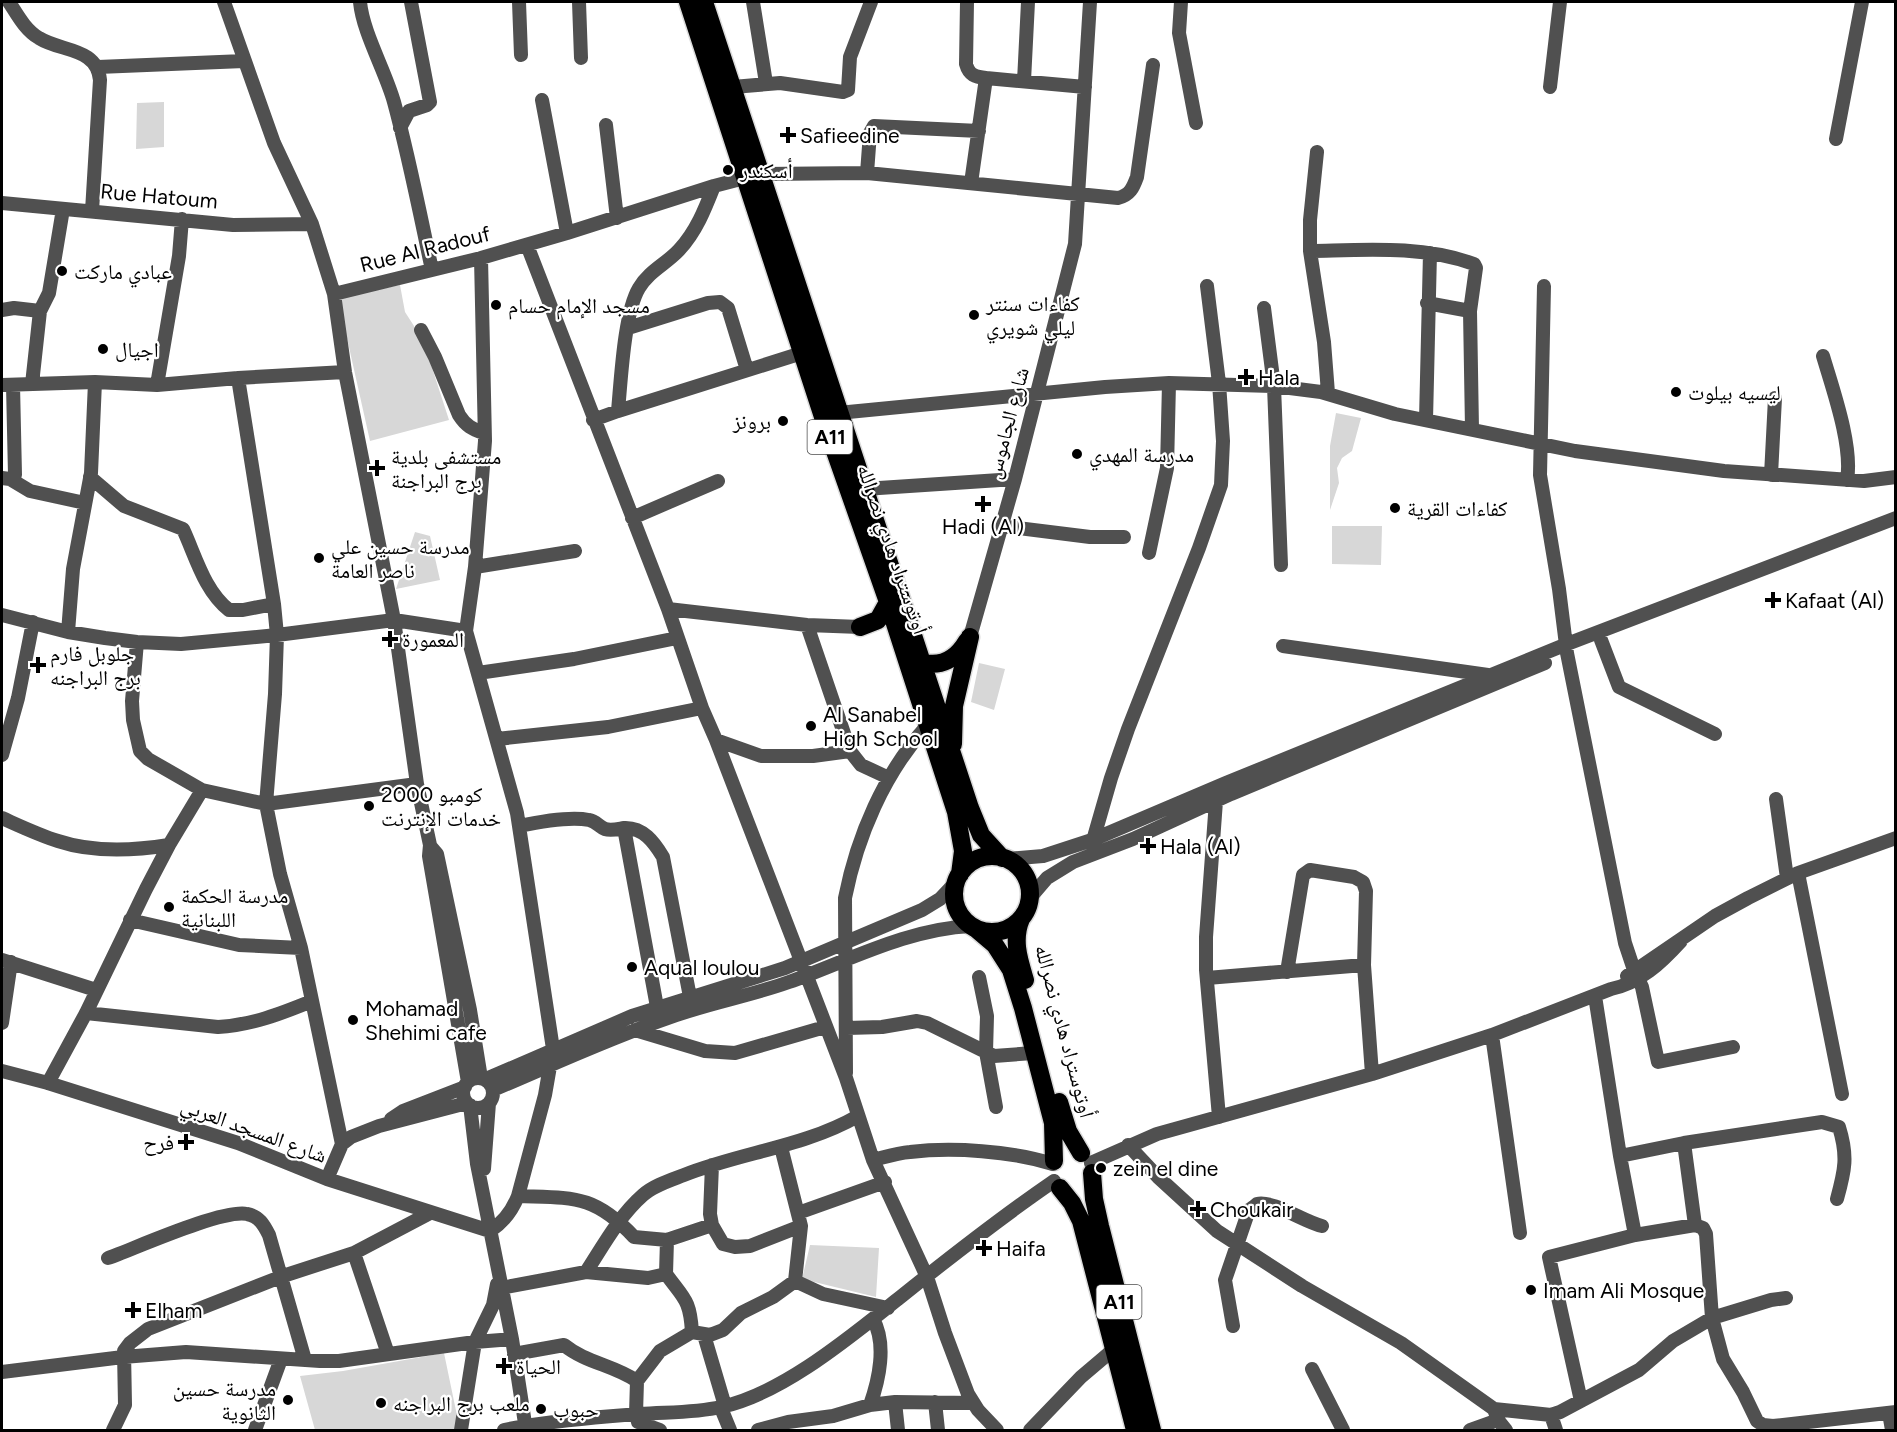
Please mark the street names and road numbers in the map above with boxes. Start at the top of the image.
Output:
street label: Rue Hatoum [99,178,219,214]
street label: Rue Al Radouf [357,221,493,277]
street label: شارع الجاموس [980,364,1035,482]
road number: A11 [808,420,852,454]
street label: أوتوستراد هادي نصرالله [848,461,934,639]
street label: أوتوستراد هادي نصرالله [1026,942,1100,1121]
street label: شارع المسجد العربي [176,1092,330,1172]
road number: A11 [1096,1285,1142,1319]

